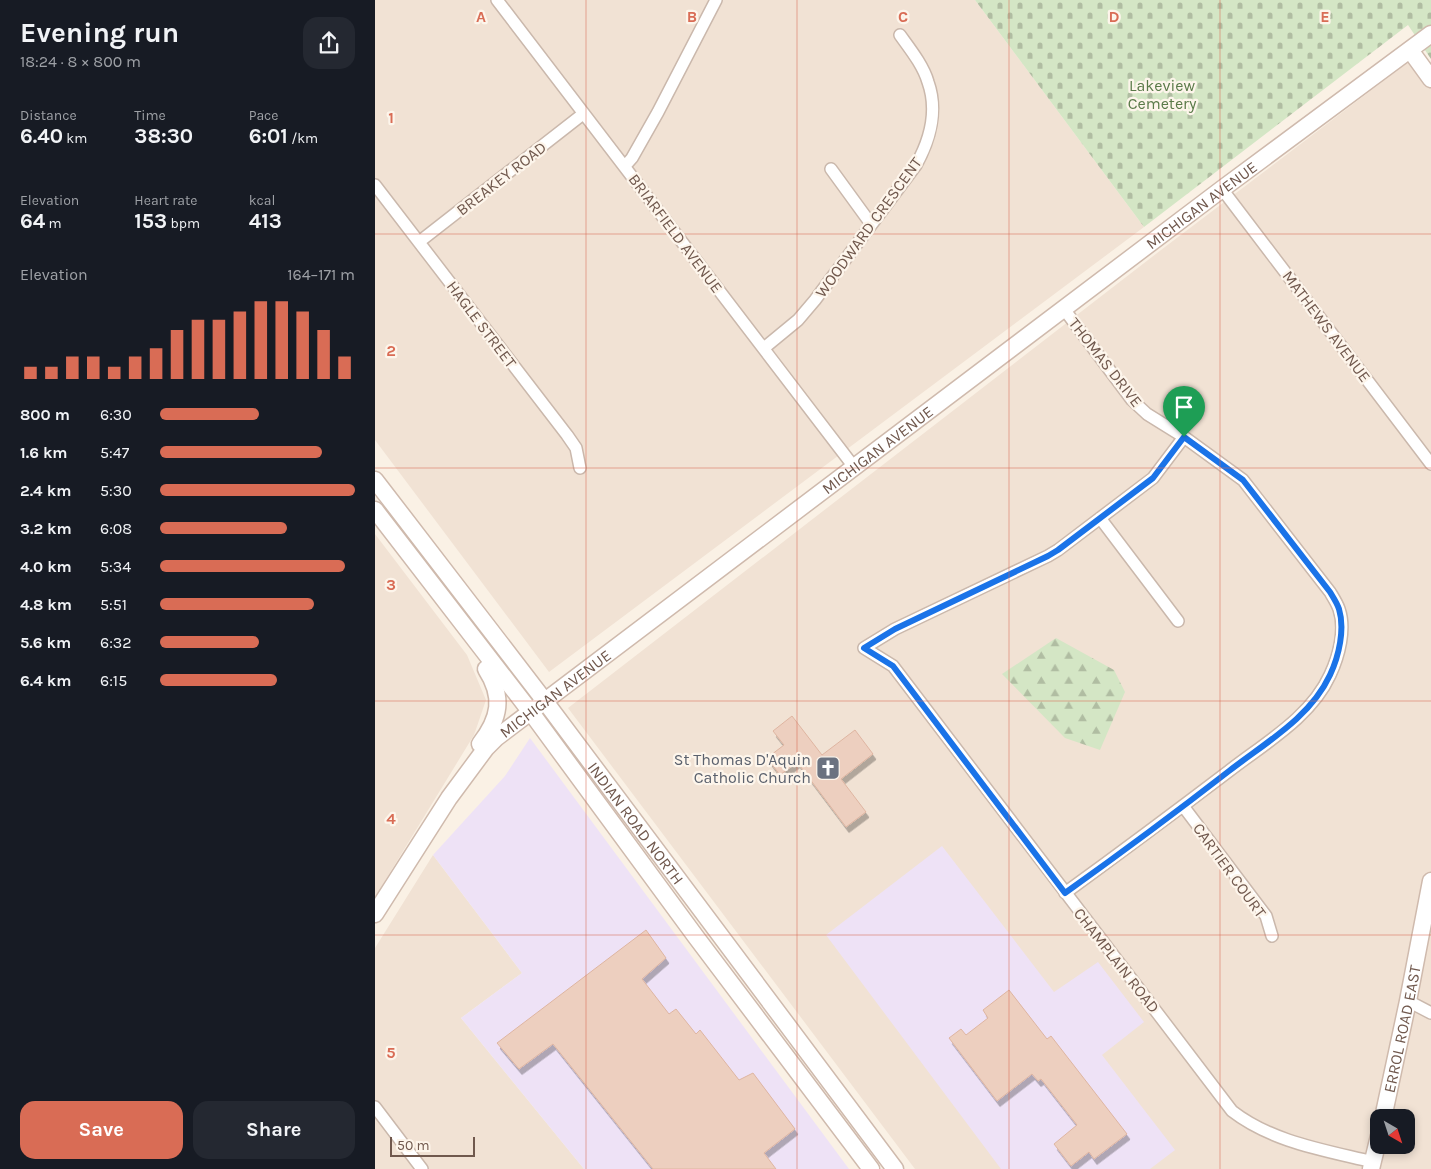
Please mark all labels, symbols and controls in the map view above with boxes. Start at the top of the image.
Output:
text: A [476,7,486,26]
text: B [687,7,697,26]
text: C [898,7,908,26]
text: D [1109,7,1120,26]
text: E [1320,7,1330,26]
text: Evening run [20,16,179,49]
button: share [303,17,355,69]
text: 18:24 · 8 × 800 m [20,52,141,71]
park label: Lakeview Cemetery [1128,76,1197,113]
text: Distance [20,107,77,124]
text: Time [134,107,166,124]
text: Pace [249,107,279,124]
text: 1 [388,108,394,127]
text: 6.40 [20,124,63,148]
text: 38:30 [134,124,193,148]
text: 6:01 [249,124,288,148]
text: km [63,130,87,147]
text: /km [288,130,318,147]
street label: BREAKEY ROAD [452,137,550,219]
street label: WOODWARD CRESCENT [811,153,926,301]
street label: MICHIGAN AVENUE [1142,157,1261,253]
street label: BRIARFIELD AVENUE [625,170,727,297]
text: Elevation [20,192,79,209]
text: Heart rate [134,192,197,209]
text: kcal [249,192,275,209]
text: 64 [20,209,45,233]
text: 153 [134,209,167,233]
text: 413 [249,209,282,233]
text: m [45,215,62,232]
text: bpm [167,215,200,232]
text: Elevation [20,265,88,284]
text: 164–171 m [287,265,355,284]
street label: MATHEWS AVENUE [1278,267,1375,386]
street label: HAGLE STREET [443,277,520,372]
street label: THOMAS DRIVE [1065,314,1146,411]
text: 2 [386,341,396,360]
pin [1163,386,1205,437]
icon: arrive [1170,393,1198,421]
street label: MICHIGAN AVENUE [818,402,937,498]
text: 800 m [20,405,70,424]
text: 6:30 [100,405,132,424]
text: 1.6 km [20,443,68,462]
text: 5:47 [100,443,129,462]
text: 2.4 km [20,481,71,500]
text: 5:30 [100,481,132,500]
text: 3.2 km [20,519,72,538]
text: 6:08 [100,519,132,538]
text: 4.0 km [20,557,72,576]
text: 5:34 [100,557,131,576]
text: 3 [386,575,396,594]
text: 4.8 km [20,595,72,614]
text: 5:51 [100,595,127,614]
text: 5.6 km [20,633,71,652]
text: 6:32 [100,633,132,652]
street label: MICHIGAN AVENUE [496,646,615,742]
text: 6.4 km [20,671,71,690]
text: 6:15 [100,671,127,690]
place label: St Thomas D'Aquin Catholic Church [674,750,811,787]
church icon: St Thomas D'Aquin Catholic Church [815,755,841,781]
street label: INDIAN ROAD NORTH [584,758,688,888]
text: 4 [386,809,396,828]
street label: CARTIER COURT [1189,819,1270,921]
street label: CHAMPLAIN ROAD [1070,904,1163,1017]
street label: ERROL ROAD EAST [1380,964,1425,1095]
text: 5 [386,1043,396,1062]
button: Save [20,1101,183,1159]
button: Share [193,1101,355,1159]
north arrow [1370,1109,1415,1154]
map controls [1370,1109,1415,1154]
scale bar [390,1134,475,1157]
text: 50 m [397,1137,430,1154]

